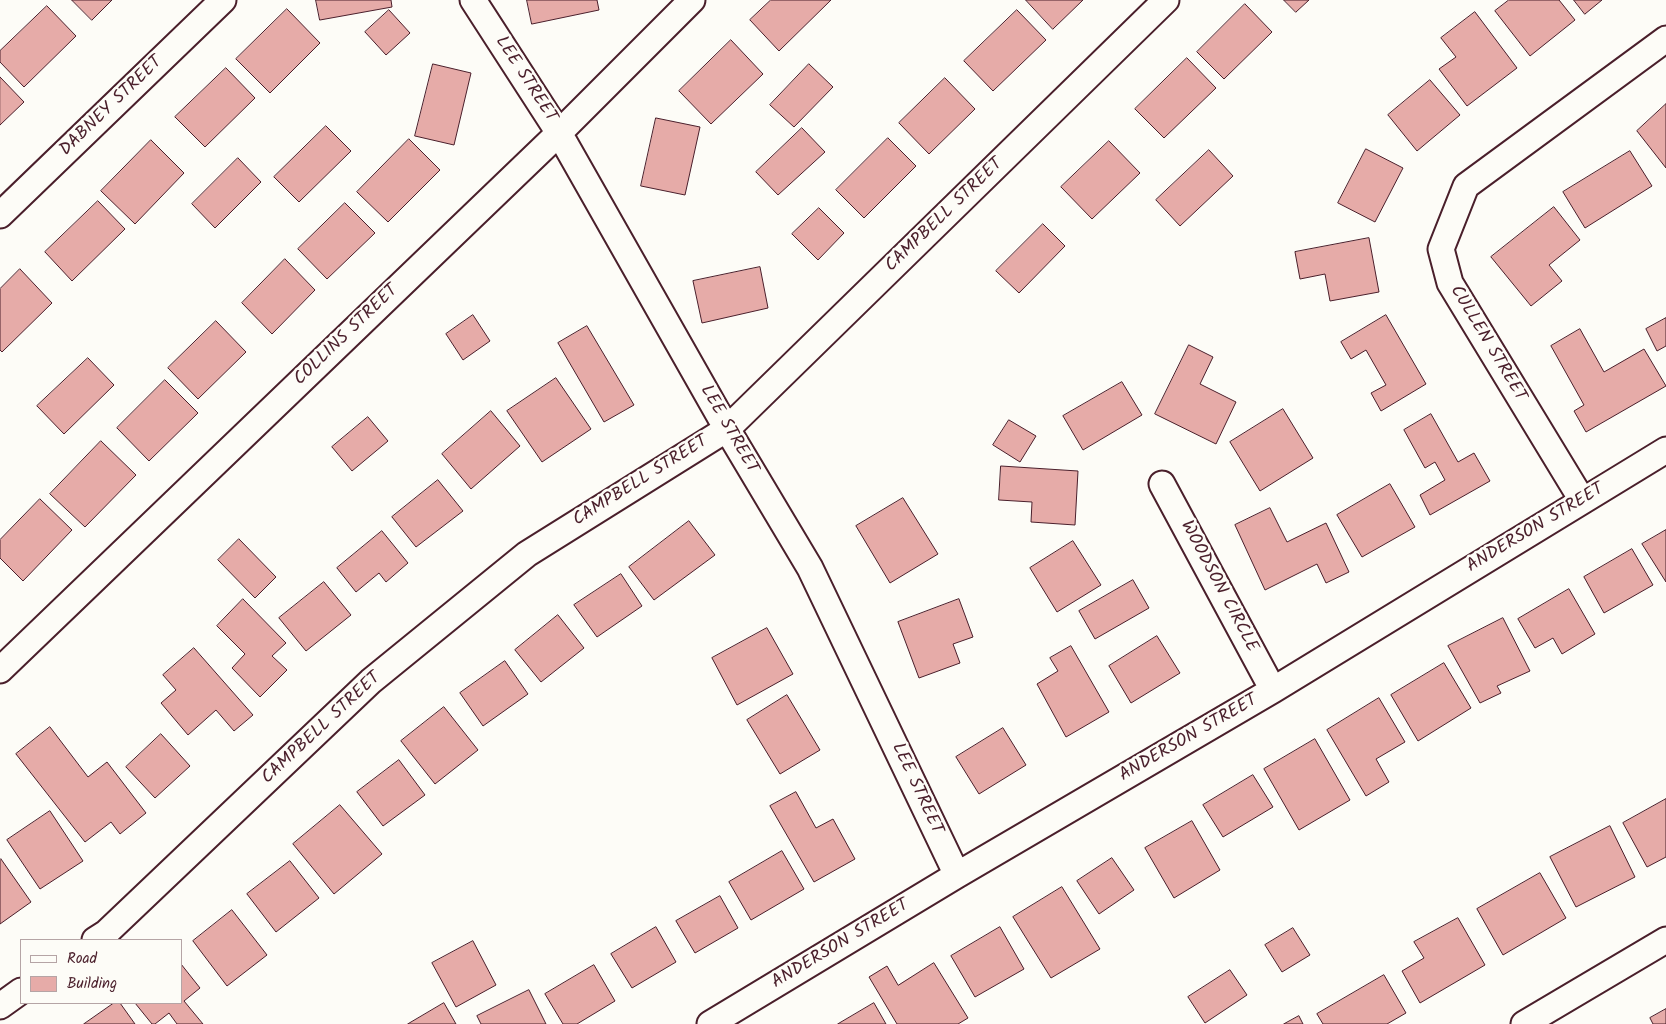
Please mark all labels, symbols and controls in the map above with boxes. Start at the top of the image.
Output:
street label: LEE STREET [489,33,561,127]
street label: DABNEY STREET [56,52,168,162]
street label: CAMPBELL STREET [882,154,1008,278]
street label: COLLINS STREET [290,281,404,391]
street label: CULLEN STREET [1444,282,1530,406]
street label: LEE STREET [694,382,762,478]
street label: CAMPBELL STREET [570,432,712,532]
street label: ANDERSON STREET [1464,480,1608,578]
street label: WOODSON CIRCLE [1174,518,1262,656]
street label: CAMPBELL STREET [258,668,386,790]
street label: ANDERSON STREET [1116,691,1262,787]
street label: LEE STREET [885,740,947,838]
street label: ANDERSON STREET [769,896,913,994]
legend [20,939,182,1004]
text: Road [67,947,97,971]
text: Building [67,972,117,996]

